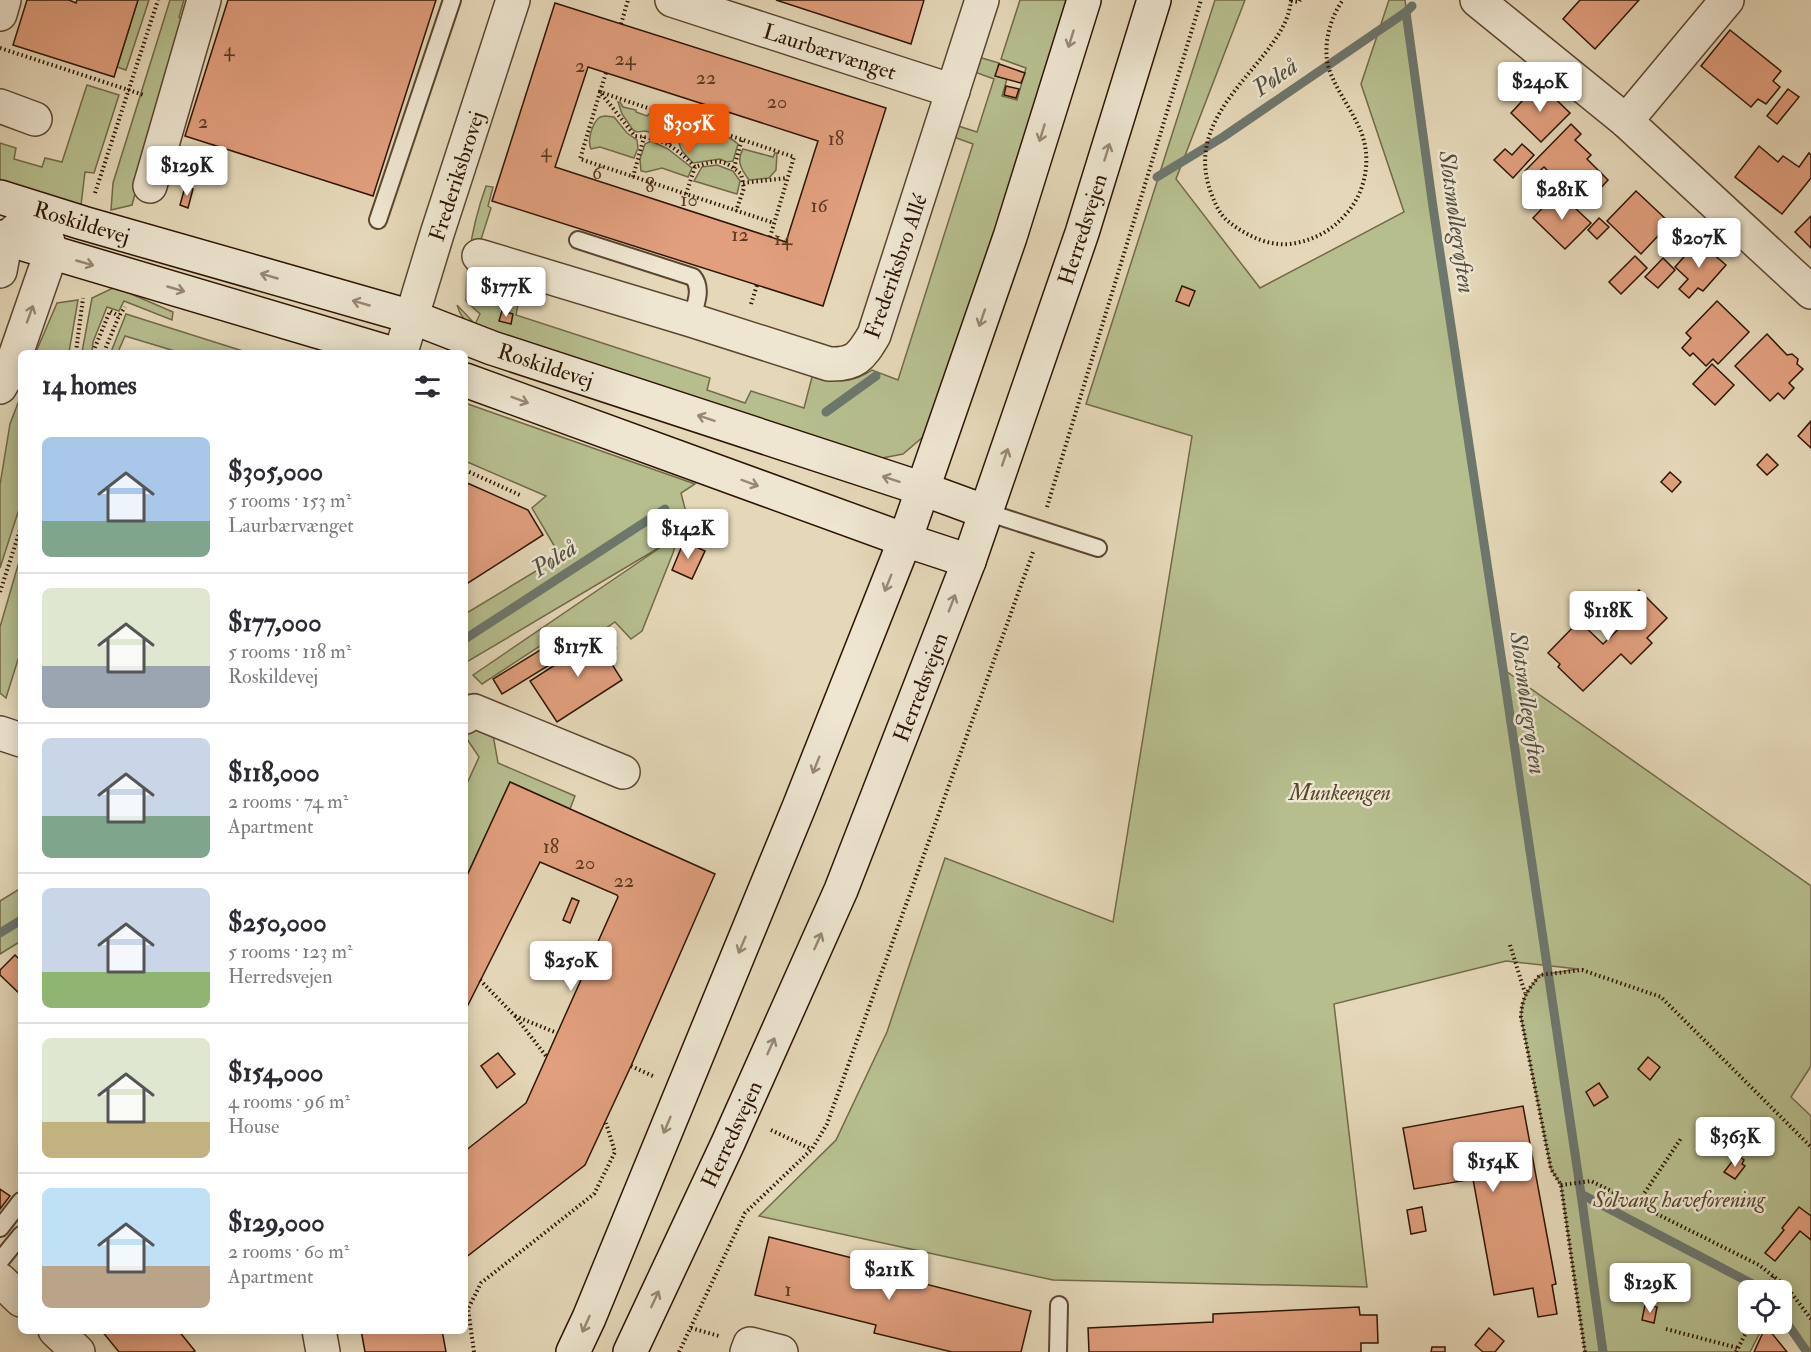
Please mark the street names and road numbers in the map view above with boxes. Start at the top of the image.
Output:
street label: Laurbærvænget [760,17,900,87]
street label: Frederiksbrovej [423,108,491,245]
street label: Herredsvejen [1052,170,1114,288]
street label: Frederiksbro Allé [858,190,934,342]
street label: Roskildevej [30,195,133,251]
street label: Roskildevej [494,337,597,395]
street label: Herredsvejen [887,629,955,746]
street label: Herredsvejen [695,1076,769,1192]

